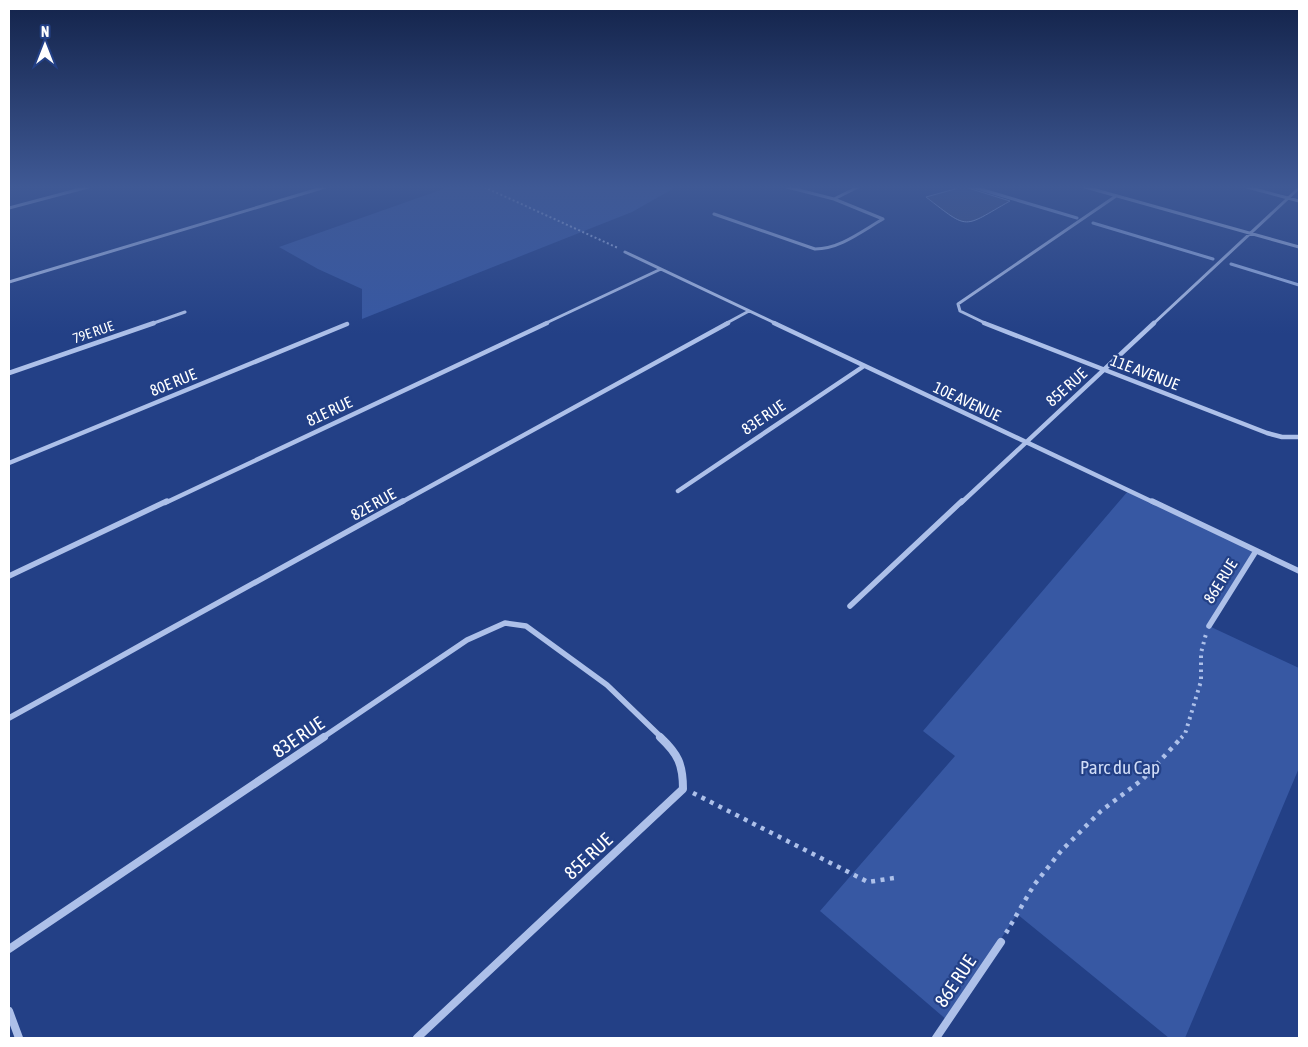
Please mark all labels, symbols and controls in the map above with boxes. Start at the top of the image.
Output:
north arrow [20,20,70,70]
text: N [41,24,49,40]
street label: 79E RUE [70,318,116,346]
street label: 11E AVENUE [1108,351,1182,393]
street label: 85E RUE [1042,364,1090,410]
street label: 80E RUE [147,365,199,399]
street label: 10E AVENUE [931,378,1004,424]
street label: 81E RUE [303,393,355,429]
street label: 83E RUE [738,396,788,438]
street label: 82E RUE [348,484,399,524]
street label: 86E RUE [1200,556,1241,606]
street label: 83E RUE [268,712,328,762]
park label: Parc du Cap [1080,756,1160,778]
street label: 85E RUE [560,828,616,884]
street label: 86E RUE [930,951,980,1011]

